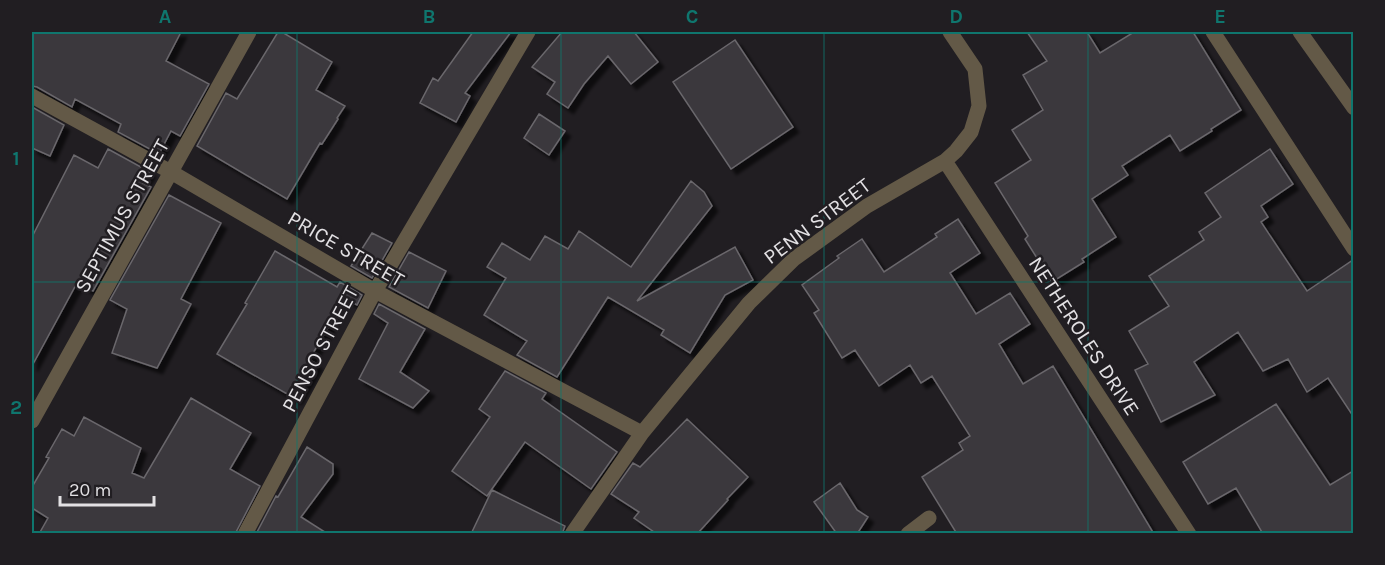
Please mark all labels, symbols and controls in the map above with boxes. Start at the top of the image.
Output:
text: A [159,5,172,28]
text: B [423,5,435,28]
text: C [686,5,698,28]
text: D [949,5,963,28]
text: E [1214,5,1226,28]
street label: SEPTIMUS STREET [70,135,174,297]
text: 1 [12,147,20,170]
street label: PENN STREET [759,173,875,269]
street label: PRICE STREET [284,206,409,292]
street label: NETHEROLES DRIVE [1024,252,1144,420]
street label: PENSO STREET [277,281,363,416]
text: 2 [10,396,22,419]
scale bar [60,469,154,507]
text: 20 m [69,479,111,501]

